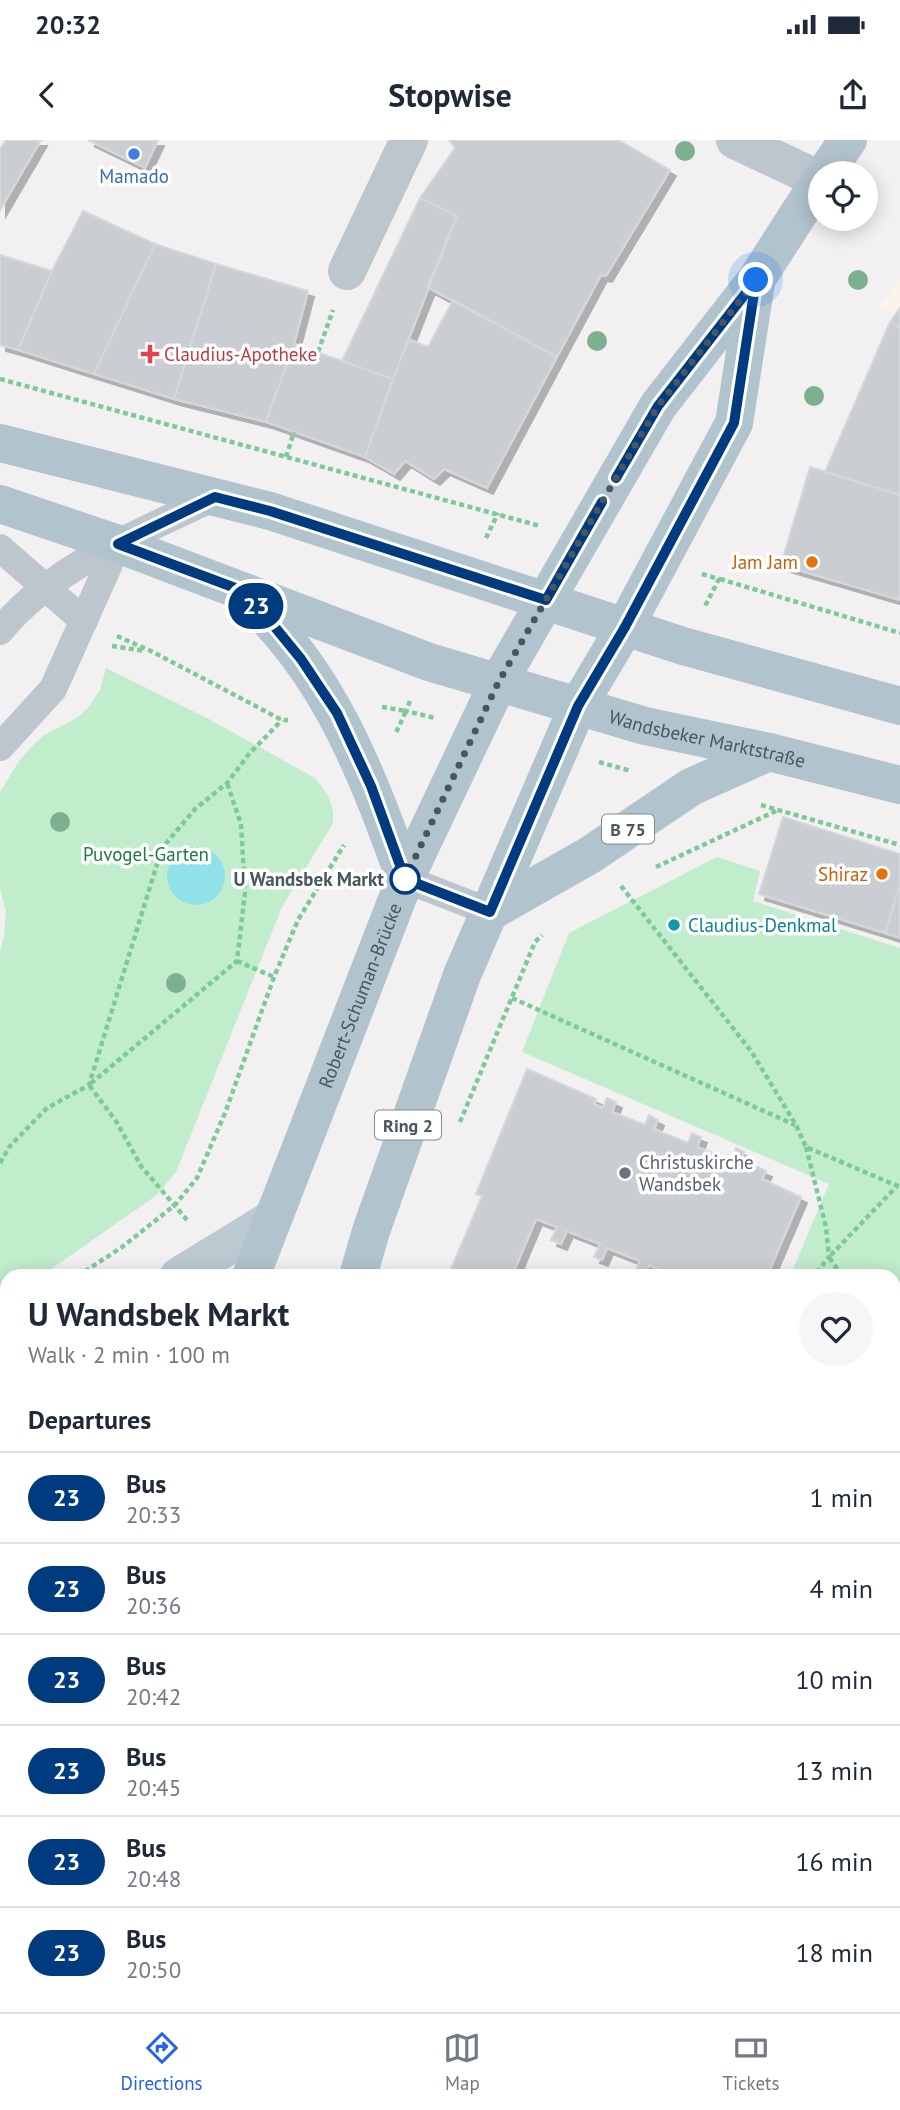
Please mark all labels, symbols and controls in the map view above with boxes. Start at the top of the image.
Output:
text: 20:32 [35,8,101,41]
text: Stopwise [388,74,512,116]
icon: back [28,76,66,114]
icon: share [834,76,872,114]
marker: Mamado [126,146,142,162]
map controls [808,161,878,231]
button: locate [808,161,878,231]
place label: Mamado [99,164,169,188]
your location [738,262,773,297]
place label: Claudius-Apotheke [164,342,317,366]
marker: Claudius-Apotheke [142,346,158,362]
place label: Jam Jam [731,550,798,574]
marker: Jam Jam [804,554,820,570]
line badge: 23 [224,583,288,629]
text: 23 [242,590,270,621]
street label: Wandsbeker Marktstraße [606,704,808,773]
road number: B 75 [602,814,654,844]
park label: Puvogel-Garten [83,842,209,866]
place label: Shiraz [818,862,868,886]
marker: U Wandsbek Markt [390,864,420,894]
marker: Shiraz [874,866,890,882]
place label: U Wandsbek Markt [234,867,384,891]
street label: Robert-Schuman-Brücke [313,899,407,1091]
place label: Claudius-Denkmal [688,913,837,937]
marker: Claudius-Denkmal [666,917,682,933]
road number: Ring 2 [375,1110,441,1140]
place label: Christuskirche Wandsbek [639,1150,754,1196]
marker: Christuskirche Wandsbek [617,1165,633,1181]
text: U Wandsbek Markt [28,1292,289,1335]
button: heart [799,1292,873,1366]
text: Walk · 2 min · 100 m [28,1340,230,1369]
text: Departures [28,1403,151,1436]
text: Bus [126,1467,166,1500]
text: 1 min [810,1481,873,1514]
text: 23 [53,1482,80,1513]
text: 20:33 [126,1500,181,1529]
text: Bus [126,1558,166,1591]
text: 4 min [810,1572,873,1605]
text: 23 [53,1573,80,1604]
text: 20:36 [126,1591,181,1620]
text: Bus [126,1649,166,1682]
text: 10 min [795,1663,873,1696]
text: 23 [53,1664,80,1695]
text: 20:42 [126,1682,181,1711]
text: Bus [126,1740,166,1773]
text: 13 min [795,1754,873,1787]
text: 23 [53,1755,80,1786]
text: 20:45 [126,1773,181,1802]
text: Bus [126,1831,166,1864]
text: 16 min [795,1845,873,1878]
text: 23 [53,1846,80,1877]
text: 20:48 [126,1864,181,1893]
text: Bus [126,1922,166,1955]
text: 18 min [795,1936,873,1969]
text: 23 [53,1937,80,1968]
text: 20:50 [126,1955,181,1984]
tab: Directions [120,2029,203,2095]
tab: Map [443,2029,481,2095]
tab: Tickets [722,2029,780,2095]

